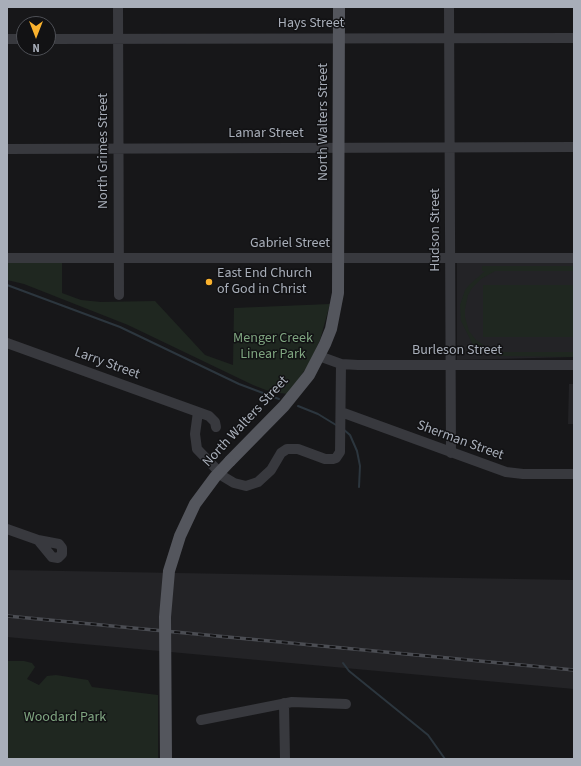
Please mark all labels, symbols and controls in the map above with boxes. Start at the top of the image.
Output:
north arrow [16,16,56,56]
street label: Hays Street [278,16,344,32]
text: N [32,40,40,55]
street label: North Walters Street [316,63,332,181]
street label: North Grimes Street [96,93,112,209]
street label: Lamar Street [228,126,304,142]
street label: Hudson Street [428,188,444,272]
street label: Gabriel Street [250,236,330,252]
place label: East End Church of God in Christ [217,266,312,298]
marker: East End Church of God in Christ [204,277,214,287]
park label: Menger Creek Linear Park [233,331,313,364]
street label: Burleson Street [412,343,502,359]
street label: Larry Street [72,344,142,384]
street label: North Walters Street [200,373,292,471]
street label: Sherman Street [414,418,506,464]
park label: Woodard Park [24,710,106,726]

